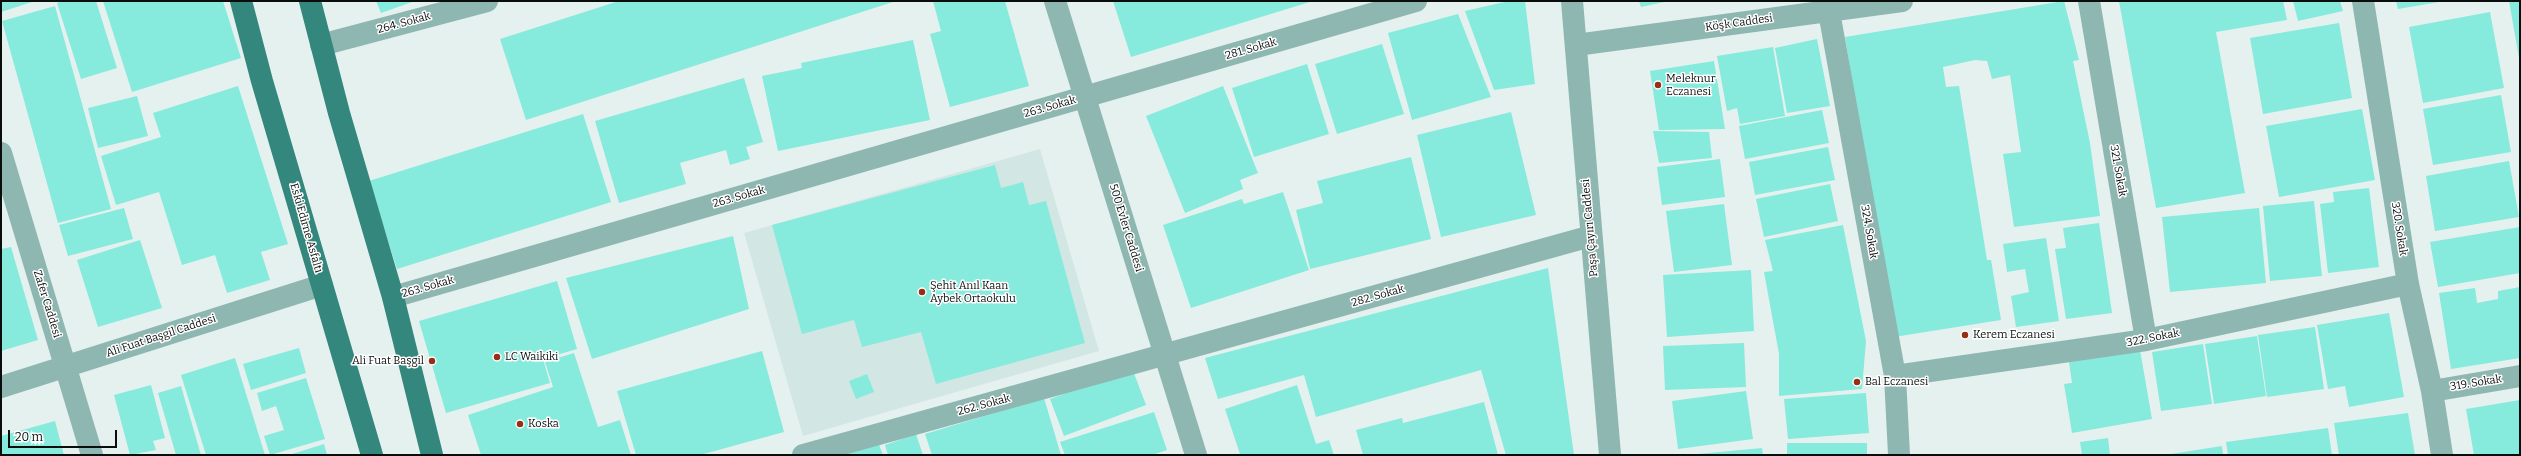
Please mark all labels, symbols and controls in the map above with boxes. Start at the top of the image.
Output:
street label: 264. Sokak [376,10,432,36]
street label: Köşk Caddesi [1704,12,1774,34]
street label: 281. Sokak [1224,35,1278,63]
place label: Meleknur Eczanesi [1666,72,1716,98]
marker: Meleknur Eczanesi [1653,80,1663,90]
street label: 263. Sokak [1022,93,1078,121]
street label: 321. Sokak [2107,144,2129,198]
street label: Paşa Çayırı Caddesi [1579,179,1601,277]
street label: Eski Edirne Asfaltı [287,182,325,274]
street label: 263. Sokak [711,183,767,211]
street label: 500 Evler Caddesi [1106,183,1146,273]
street label: 320. Sokak [2388,201,2410,257]
street label: 324. Sokak [1858,204,1880,260]
street label: Zafer Caddesi [30,269,64,339]
street label: 263. Sokak [400,273,456,301]
place label: Şehit Anıl Kaan Aybek Ortaokulu [930,279,1016,305]
street label: 282. Sokak [1350,282,1406,310]
marker: Şehit Anıl Kaan Aybek Ortaokulu [917,287,927,297]
street label: Ali Fuat Başgil Caddesi [104,312,218,360]
street label: 322. Sokak [2125,326,2181,350]
place label: Kerem Eczanesi [1973,328,2055,342]
marker: Kerem Eczanesi [1960,330,1970,340]
place label: LC Waikiki [505,350,558,364]
marker: LC Waikiki [492,352,502,362]
place label: Ali Fuat Başgil [352,354,424,368]
marker: Ali Fuat Başgil [427,356,437,366]
street label: 319. Sokak [2449,372,2503,394]
place label: Bal Eczanesi [1865,375,1928,389]
marker: Bal Eczanesi [1852,377,1862,387]
street label: 262. Sokak [956,392,1012,418]
place label: Koska [528,417,559,431]
marker: Koska [515,419,525,429]
scale bar [10,422,119,448]
text: 20 m [15,430,43,444]

